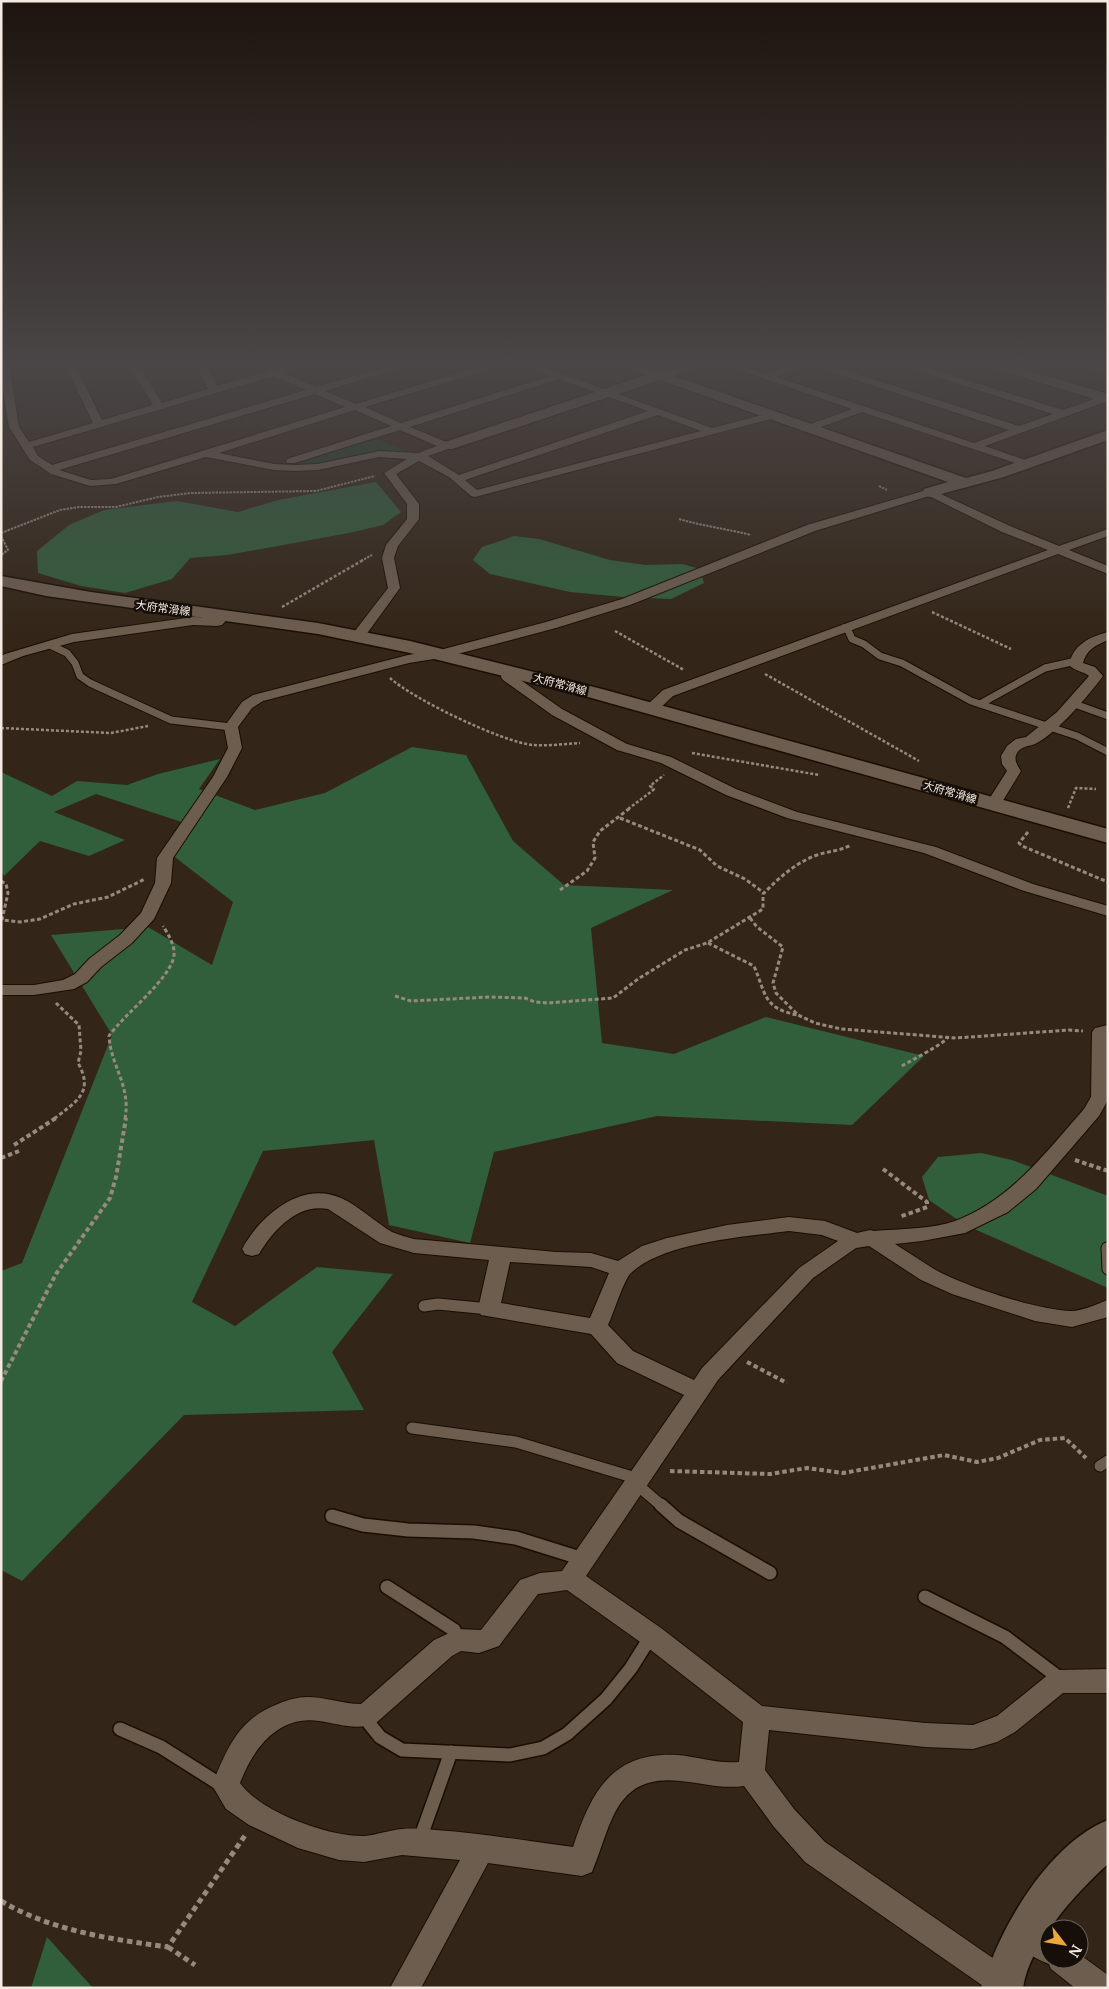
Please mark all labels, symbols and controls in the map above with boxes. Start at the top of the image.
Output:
street label: 大府常滑線 [135,598,191,618]
street label: 大府常滑線 [532,670,588,698]
street label: 大府常滑線 [922,778,978,806]
north arrow [1039,1919,1089,1969]
text: N [1065,1941,1086,1960]

